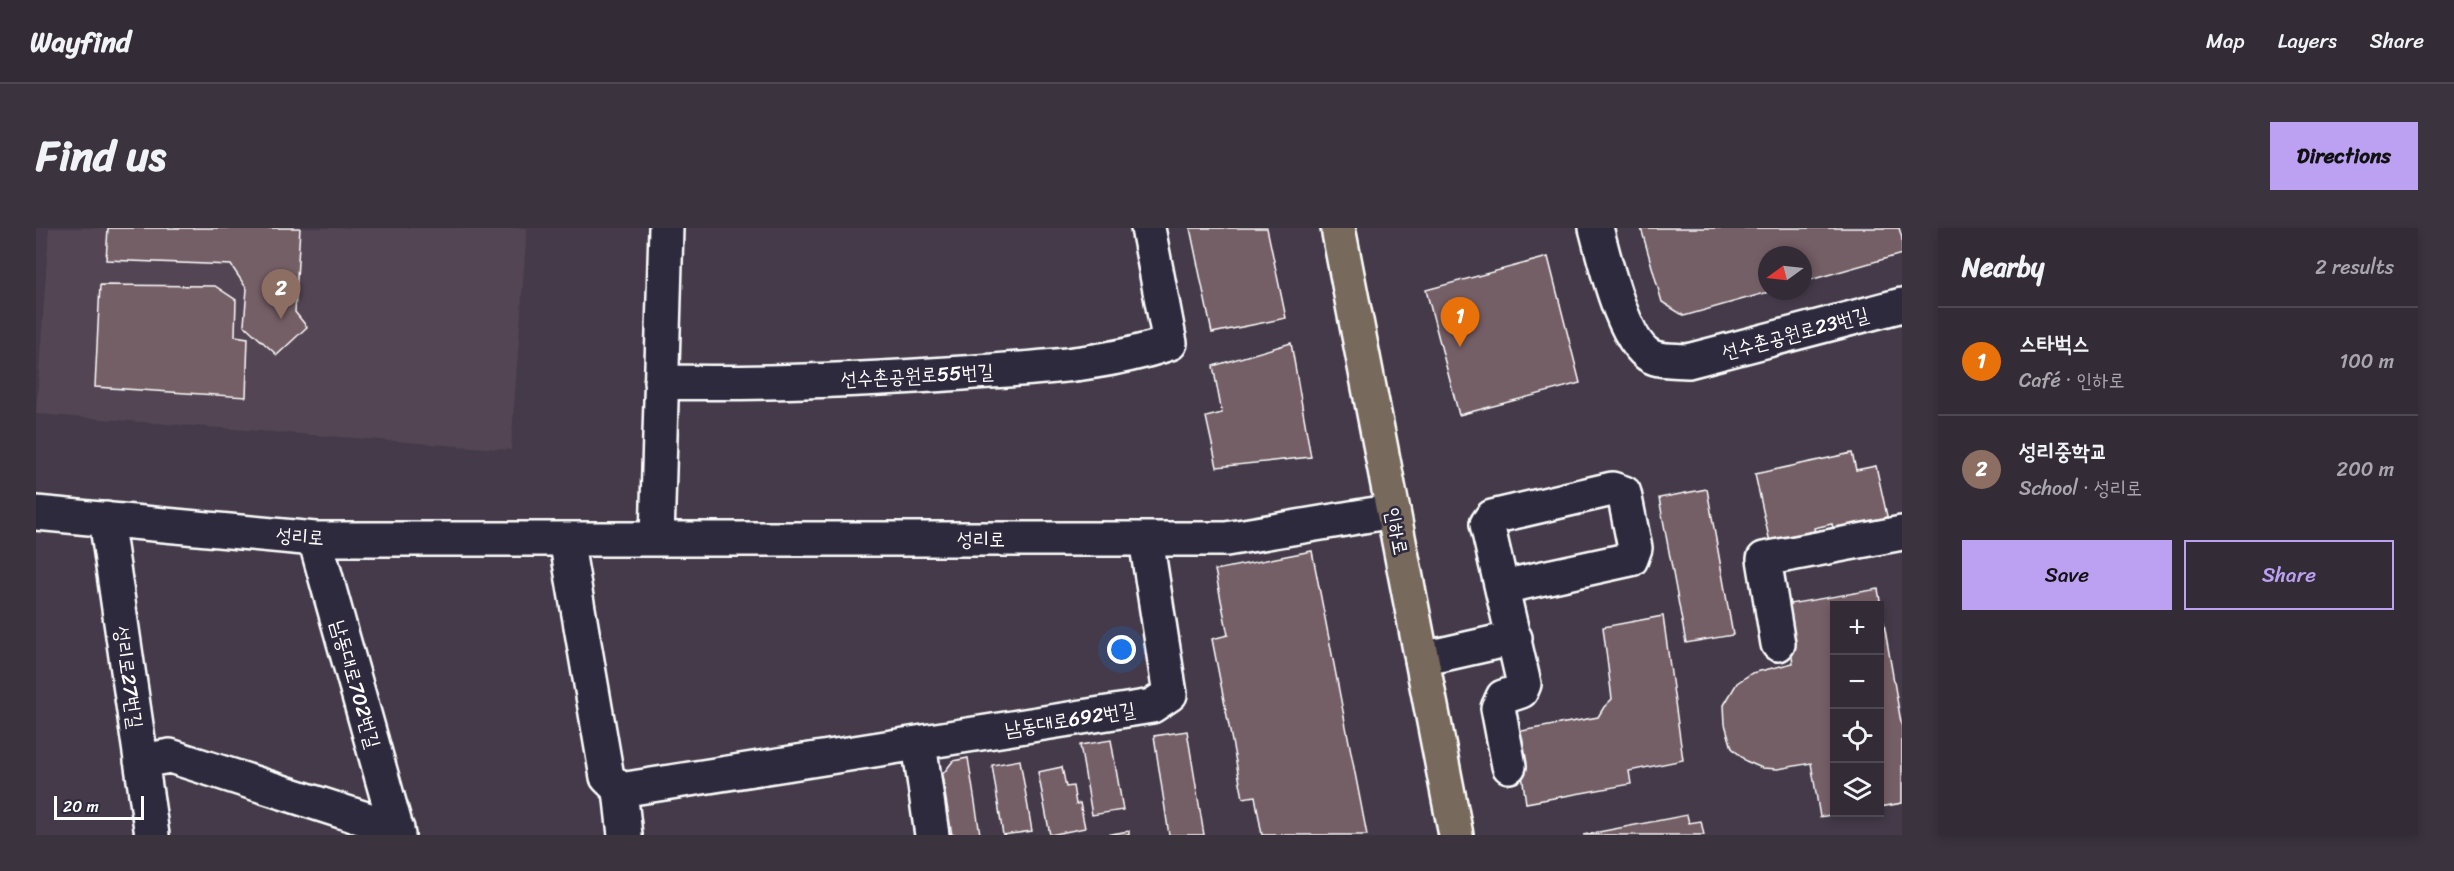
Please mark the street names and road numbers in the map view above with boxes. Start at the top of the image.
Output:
street label: 선수촌공원로23번길 [1718,297,1873,370]
street label: 선수촌공원로55번길 [840,354,994,397]
street label: 인하로 [1375,504,1418,558]
street label: 성리로 [275,517,325,556]
street label: 성리로 [957,522,1005,557]
street label: 남동대로702번길 [320,616,391,752]
street label: 성리로27번길 [104,623,153,731]
street label: 남동대로692번길 [1002,692,1138,747]

